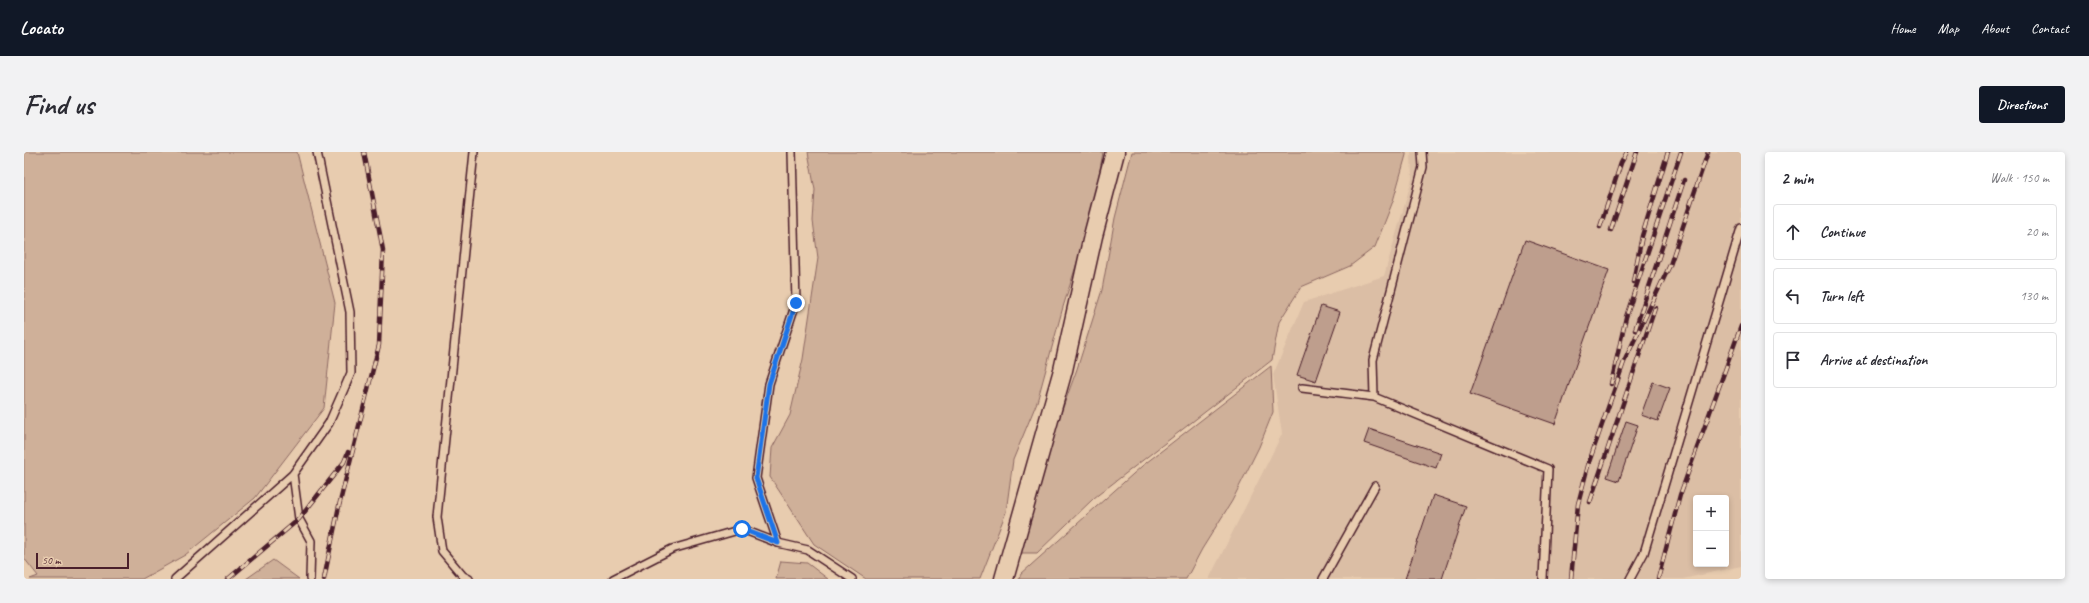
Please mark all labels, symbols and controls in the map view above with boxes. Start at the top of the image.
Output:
text: Locato [20,16,63,40]
text: Home [1890,20,1916,37]
text: Map [1938,20,1959,37]
text: About [1981,20,2009,37]
text: Contact [2031,20,2069,37]
button: Directions [1979,86,2065,123]
text: Find us [24,87,94,122]
text: 2 min [1781,168,1814,189]
text: Walk · 150 m [1990,170,2049,186]
icon: ahead [1782,221,1804,243]
text: Continue [1820,223,1865,242]
text: 20 m [2026,224,2048,240]
icon: left [1782,285,1804,307]
text: Turn left [1820,287,1863,306]
text: 130 m [2020,288,2048,304]
route end [787,294,805,312]
icon: arrive [1782,349,1804,371]
text: Arrive at destination [1820,351,1927,370]
map controls [1693,495,1729,567]
button: + [1693,495,1729,531]
route start [733,520,751,538]
button: − [1693,531,1729,567]
scale bar [36,551,129,570]
text: 50 m [42,553,61,567]

